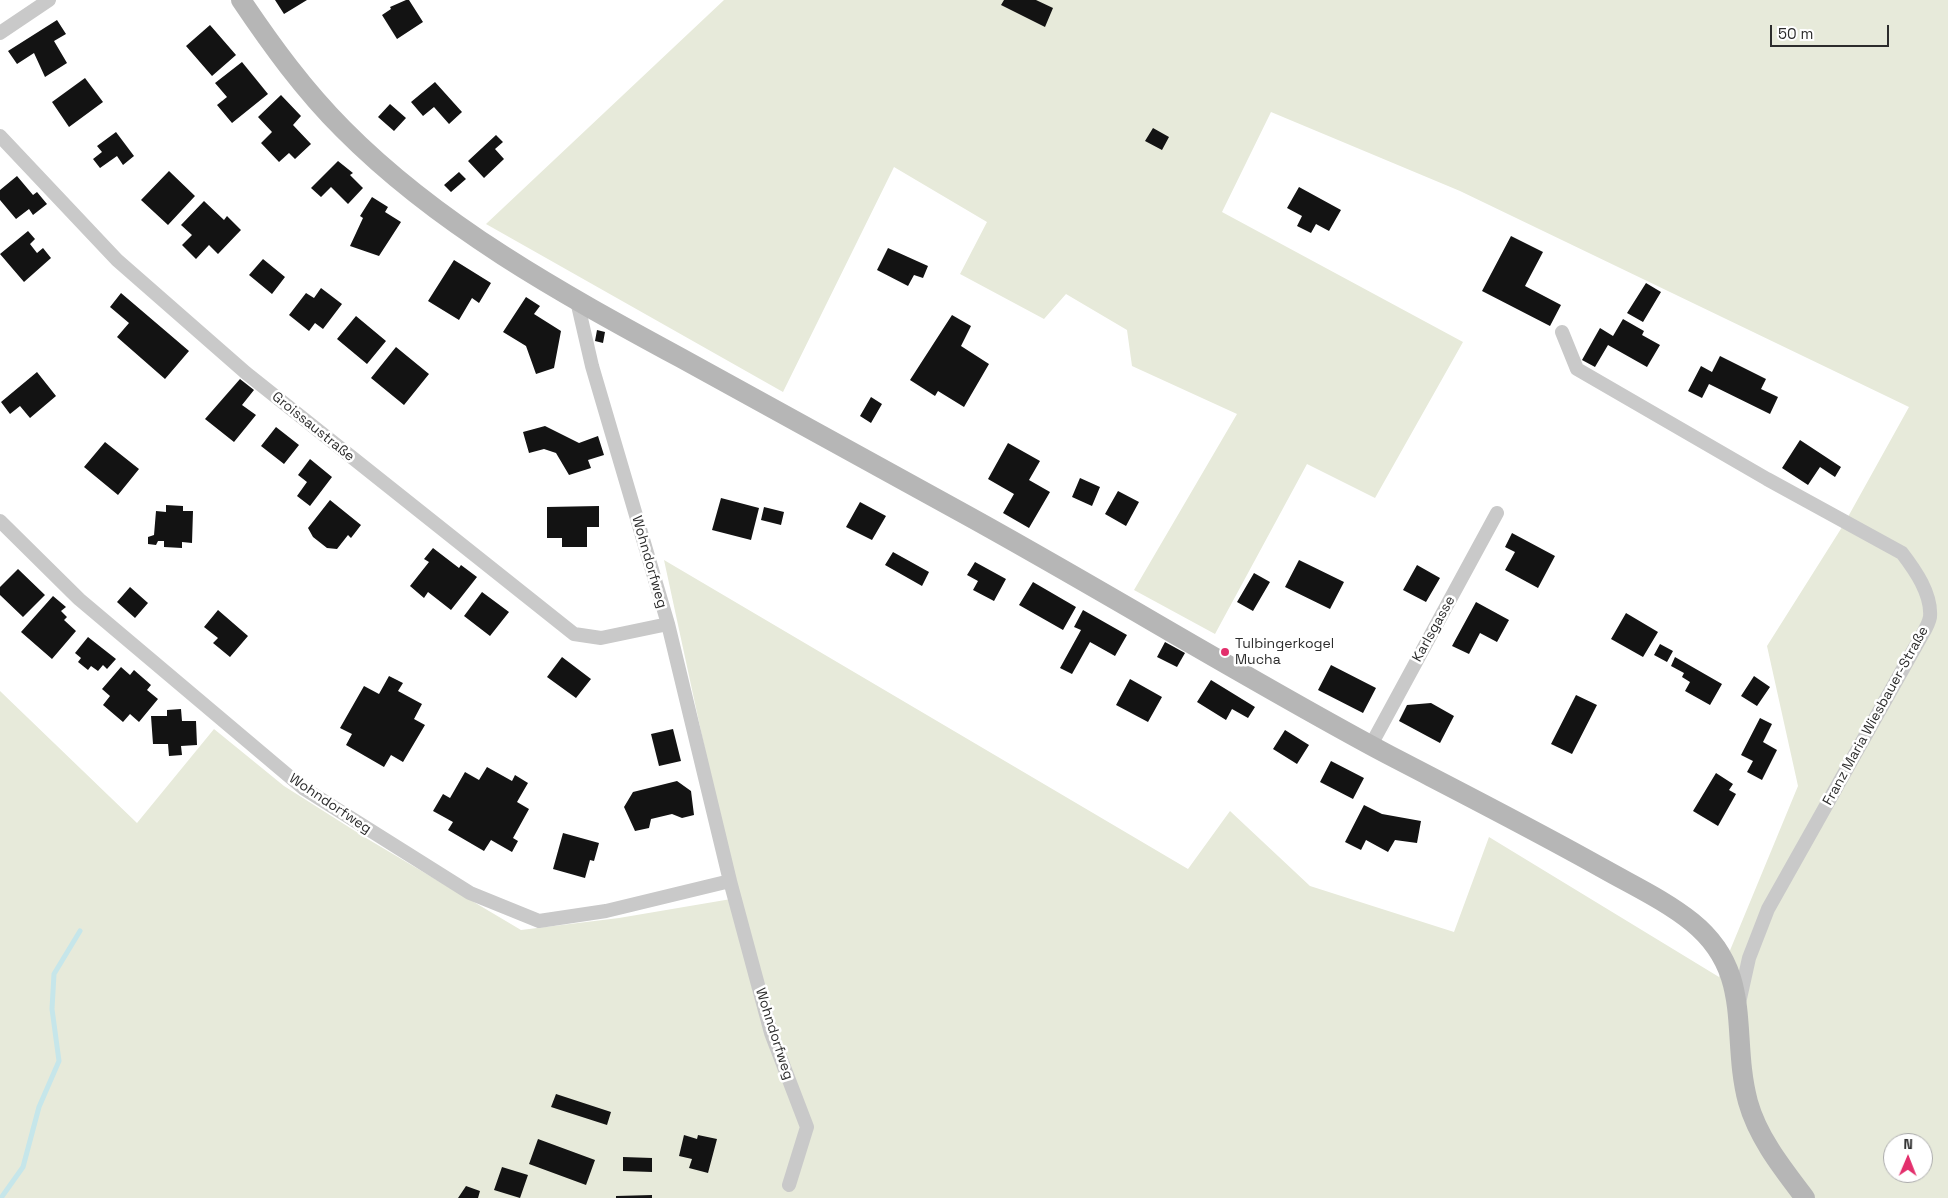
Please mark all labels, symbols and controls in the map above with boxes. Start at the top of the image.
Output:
scale bar [1773,15,1892,47]
text: 50 m [1778,24,1813,43]
street label: Groissaustraße [268,389,358,465]
street label: Wohndorfweg [628,514,670,610]
street label: Karlsgasse [1409,593,1459,665]
street label: Franz Maria Wiesbauer-Straße [1820,623,1932,809]
place label: Tulbingerkogel Mucha [1235,636,1334,669]
marker: Tulbingerkogel Mucha [1219,646,1231,658]
street label: Wohndorfweg [286,770,374,838]
street label: Wohndorfweg [751,986,797,1082]
north arrow [1883,1133,1933,1183]
text: N [1903,1135,1913,1153]

